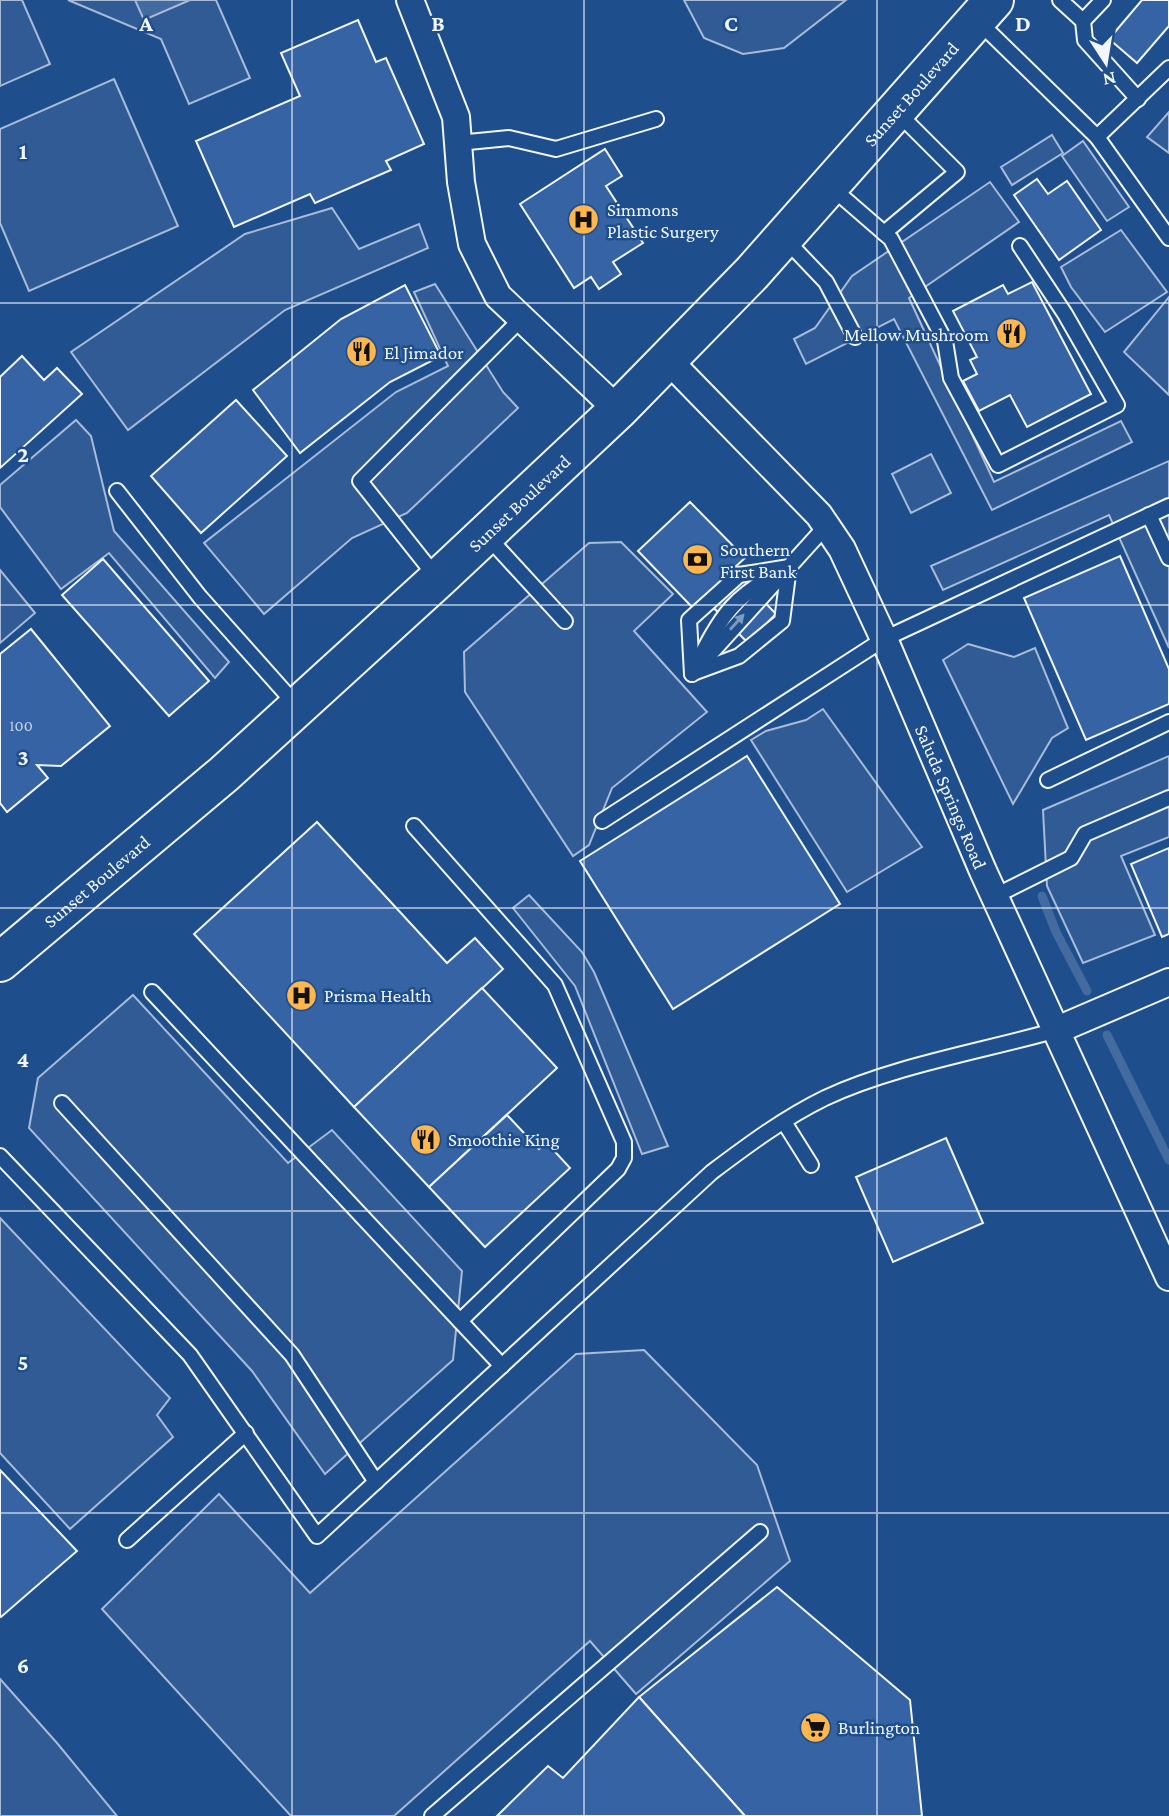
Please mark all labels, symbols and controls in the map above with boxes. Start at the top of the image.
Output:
text: A [138,10,153,36]
text: B [431,10,445,36]
text: C [724,10,738,36]
text: D [1015,10,1031,36]
north arrow [1071,28,1141,98]
street label: Sunset Boulevard [860,38,963,150]
text: N [1101,68,1118,91]
text: 1 [19,138,28,164]
place label: Simmons Plastic Surgery [607,199,719,242]
hospital icon: Simmons Plastic Surgery [567,203,601,237]
restaurant icon: Mellow Mushroom [995,317,1029,351]
place label: Mellow Mushroom [844,324,989,345]
restaurant icon: El Jimador [344,335,378,369]
place label: El Jimador [384,342,464,363]
text: 2 [17,441,29,467]
street label: Sunset Boulevard [464,451,575,556]
place label: Southern First Bank [720,539,798,582]
bank icon: Southern First Bank [680,543,714,577]
one-way arrow [729,613,745,631]
house number: 100 [9,717,33,734]
street label: Saluda Springs Road [911,722,991,872]
text: 3 [17,744,29,770]
street label: Sunset Boulevard [40,831,154,932]
hospital icon: Prisma Health [284,978,318,1012]
place label: Prisma Health [324,985,431,1006]
text: 4 [17,1046,29,1072]
restaurant icon: Smoothie King [408,1122,442,1156]
place label: Smoothie King [448,1129,560,1150]
text: 5 [17,1349,29,1375]
text: 6 [17,1652,29,1678]
supermarket icon: Burlington [798,1710,832,1744]
place label: Burlington [838,1717,920,1738]

